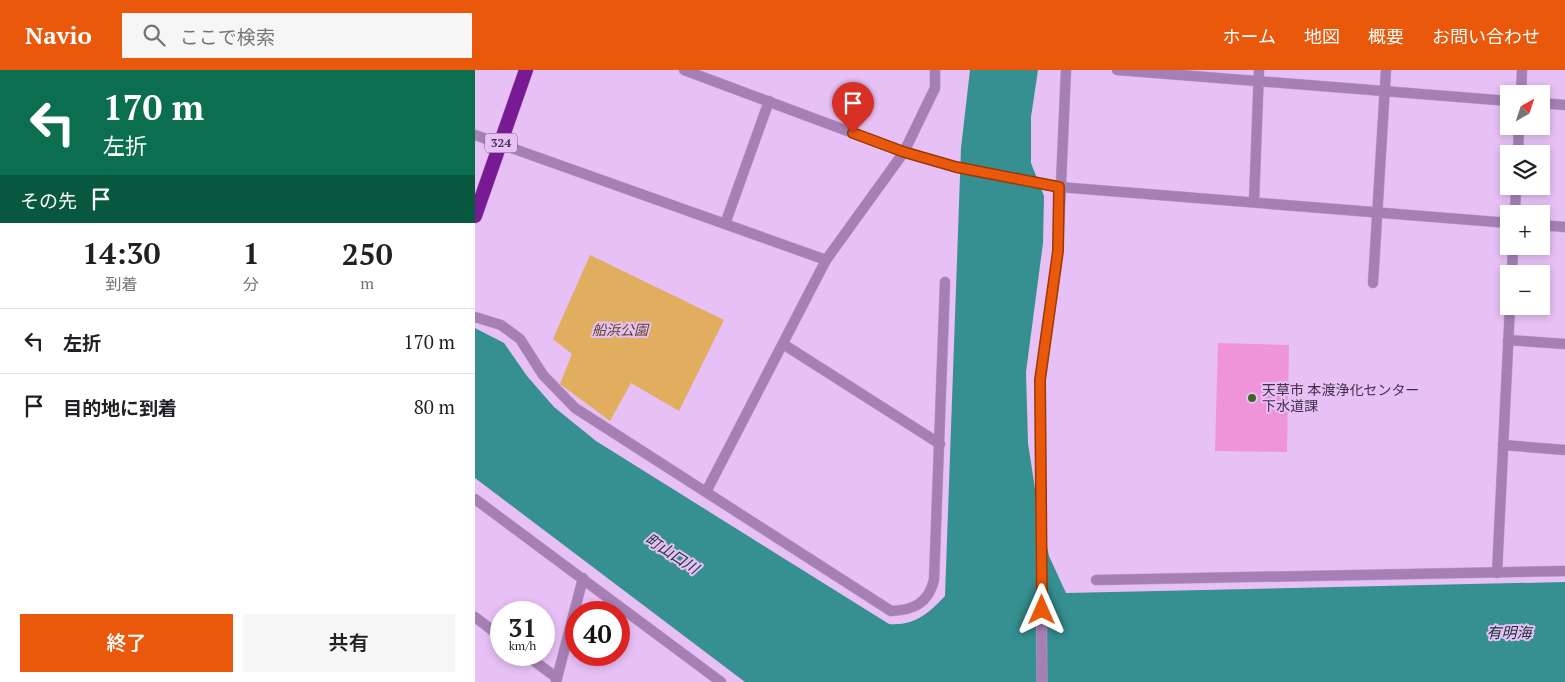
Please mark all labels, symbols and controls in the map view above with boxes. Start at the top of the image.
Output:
search box [122,13,472,58]
text: Navio [25,19,92,51]
icon: search [140,21,168,49]
text: ここで検索 [180,24,275,49]
text: ホーム [1223,24,1276,48]
text: 地図 [1304,24,1340,48]
text: 概要 [1368,24,1404,48]
text: お問い合わせ [1432,24,1540,48]
pin [832,82,874,133]
text: 170 m [103,84,204,130]
north arrow [1500,85,1550,135]
map controls [1500,85,1550,315]
icon: arrive [839,89,867,117]
icon: left [20,90,85,155]
text: 左折 [103,131,147,160]
road number: 324 [485,134,517,152]
button: layers [1500,145,1550,195]
icon: arrive [87,185,115,213]
text: その先 [20,188,77,213]
button: + [1500,205,1550,255]
text: 14:30 [82,233,160,273]
text: 1 [243,233,260,273]
text: 250 [342,234,393,274]
button: − [1500,265,1550,315]
text: m [360,272,374,294]
text: 到着 [105,273,137,295]
text: 分 [243,273,259,295]
park label: 船浜公園 [592,320,650,339]
icon: left [20,327,48,355]
text: 170 m [404,329,455,354]
text: 左折 [63,330,101,355]
place label: 天草市 本渡浄化センター 下水道課 [1262,380,1419,415]
icon: arrive [20,392,48,420]
marker: 天草市 本渡浄化センター 下水道課 [1246,392,1258,404]
text: 80 m [414,394,455,419]
text: 目的地に到着 [63,395,177,420]
water label: 町山口川 [642,528,705,579]
position arrow [1015,583,1067,635]
speed limit sign: 40 [565,601,630,666]
text: 31 [508,611,537,644]
button: 終了 [20,614,233,672]
button: 共有 [243,614,455,672]
water label: 有明海 [1486,622,1533,642]
text: km/h [509,638,536,653]

